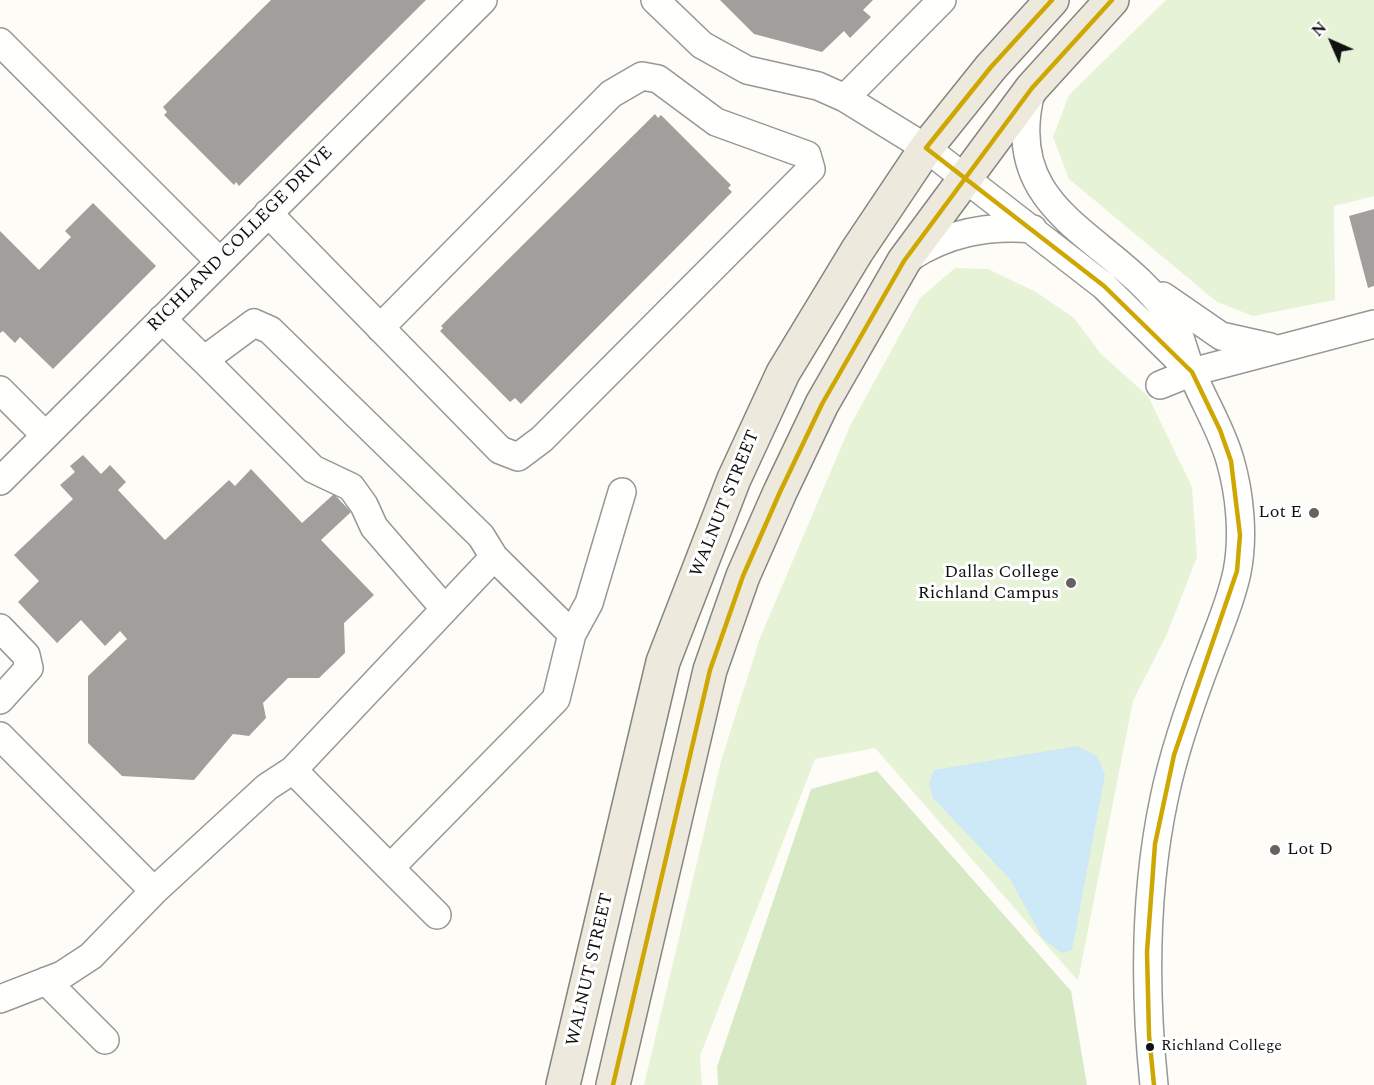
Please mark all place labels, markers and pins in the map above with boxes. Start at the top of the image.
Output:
place label: Lot E [1258,502,1302,524]
marker: Lot E [1307,506,1321,520]
place label: Dallas College Richland Campus [918,562,1059,604]
marker: Dallas College Richland Campus [1064,576,1078,590]
place label: Lot D [1287,839,1333,861]
marker: Lot D [1268,843,1282,857]
place label: Richland College [1161,1037,1282,1057]
marker: Richland College [1144,1041,1156,1053]

